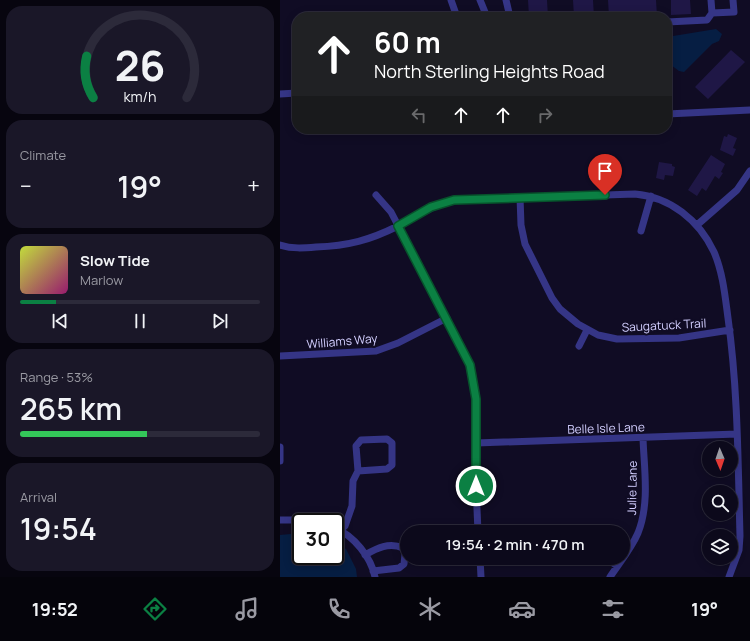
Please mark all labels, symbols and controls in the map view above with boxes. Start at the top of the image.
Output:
text: 60 m [374,23,441,61]
icon: ahead [308,28,360,80]
text: 26 [115,37,165,93]
text: North Sterling Heights Road [374,59,605,83]
text: km/h [123,87,157,106]
icon: left [408,104,430,126]
icon: ahead [450,104,472,126]
icon: ahead [492,104,514,126]
icon: right [534,104,556,126]
text: Climate [20,146,66,164]
pin [588,154,622,195]
icon: arrive [594,160,616,182]
text: 19° [117,166,162,207]
text: − [20,171,32,201]
text: + [247,171,260,201]
text: Slow Tide [80,250,150,271]
text: Marlow [80,271,123,289]
icon: previous [49,310,71,332]
icon: pause [129,310,151,332]
icon: next [209,310,231,332]
street label: Saugatuck Trail [621,314,707,336]
street label: Williams Way [306,329,379,353]
text: Range · 53% [20,368,93,386]
text: 265 km [20,388,122,429]
street label: Belle Isle Lane [567,418,645,438]
north arrow [702,441,738,477]
map controls [702,441,738,565]
street label: Julie Lane [623,461,641,515]
position arrow [455,465,497,507]
button: search [702,485,738,521]
text: Arrival [20,488,57,506]
text: 19:54 [20,508,97,549]
speed limit sign: 30 [292,513,344,565]
button: layers [702,529,738,565]
text: 19:54 · 2 min · 470 m [446,534,584,555]
icon: directions [141,595,169,623]
icon: music [233,595,261,623]
icon: phone [325,595,353,623]
icon: climate [416,595,444,623]
icon: car [508,595,536,623]
icon: filters [599,595,627,623]
text: 19:52 [32,597,78,621]
text: 19° [691,597,718,621]

